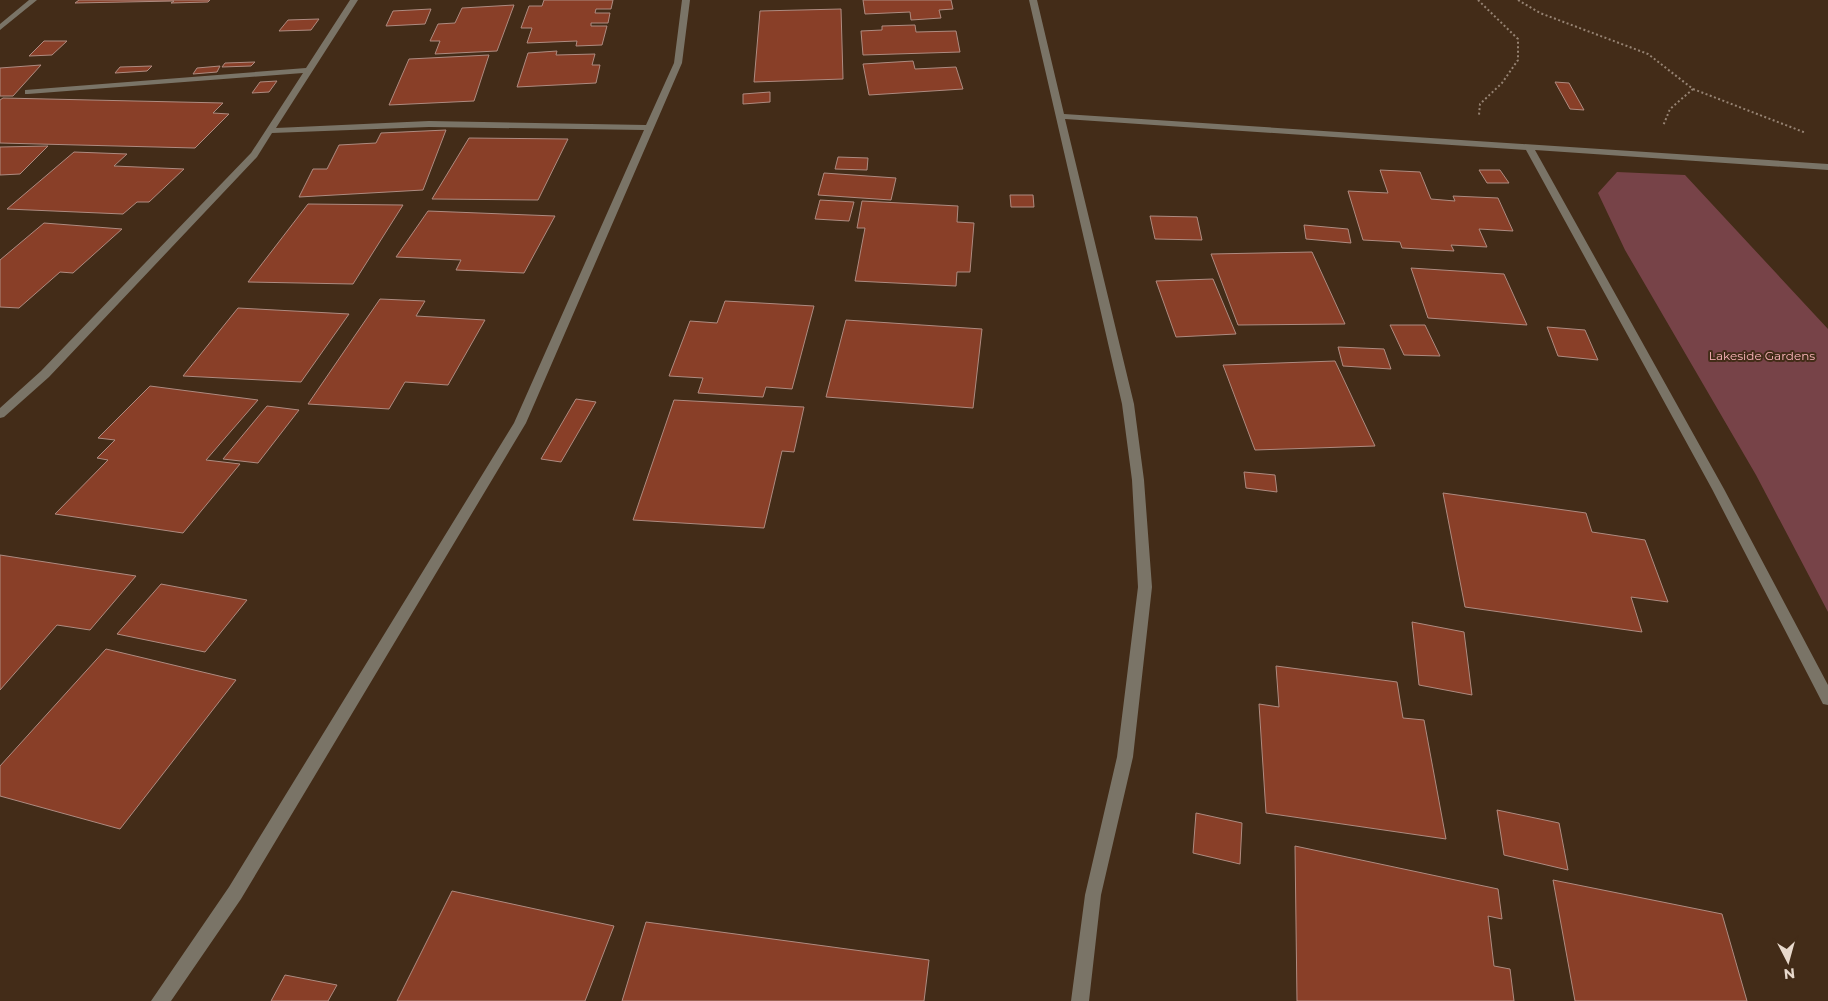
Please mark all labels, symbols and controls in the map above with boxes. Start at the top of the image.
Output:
park label: Lakeside Gardens [1709,348,1815,363]
north arrow [1763,936,1813,986]
text: N [1783,964,1796,983]

